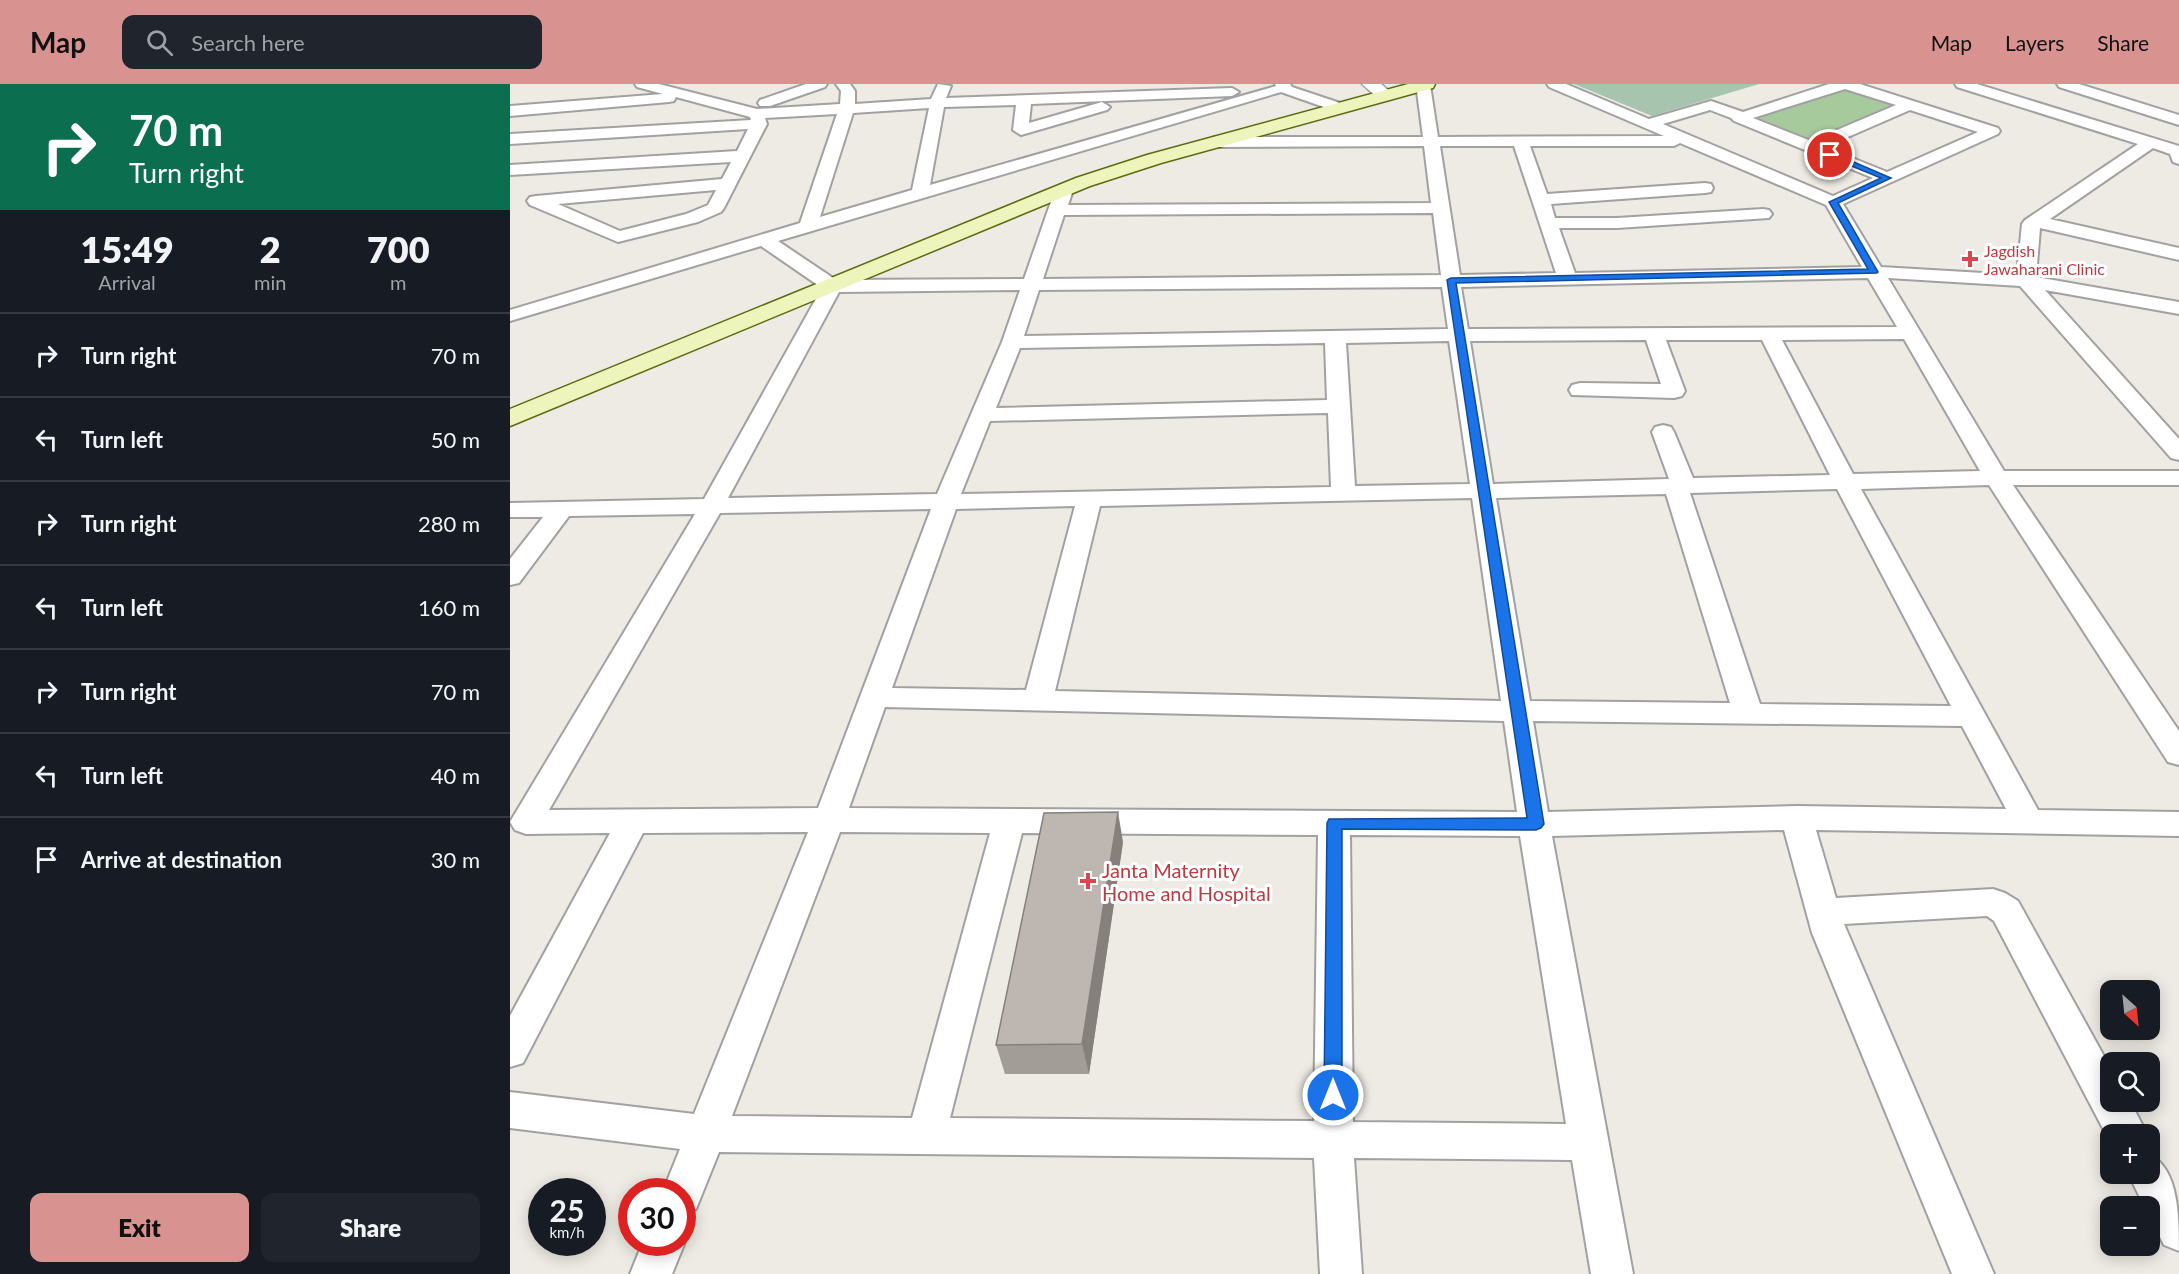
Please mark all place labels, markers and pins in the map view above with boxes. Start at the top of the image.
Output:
pin [1804,129,1855,180]
place label: Jagdish Jawaharani Clinic [1984,241,2105,278]
marker: Jagdish Jawaharani Clinic [1961,250,1979,268]
place label: Janta Maternity Home and Hospital [1102,858,1271,905]
marker: Janta Maternity Home and Hospital [1079,872,1097,890]

